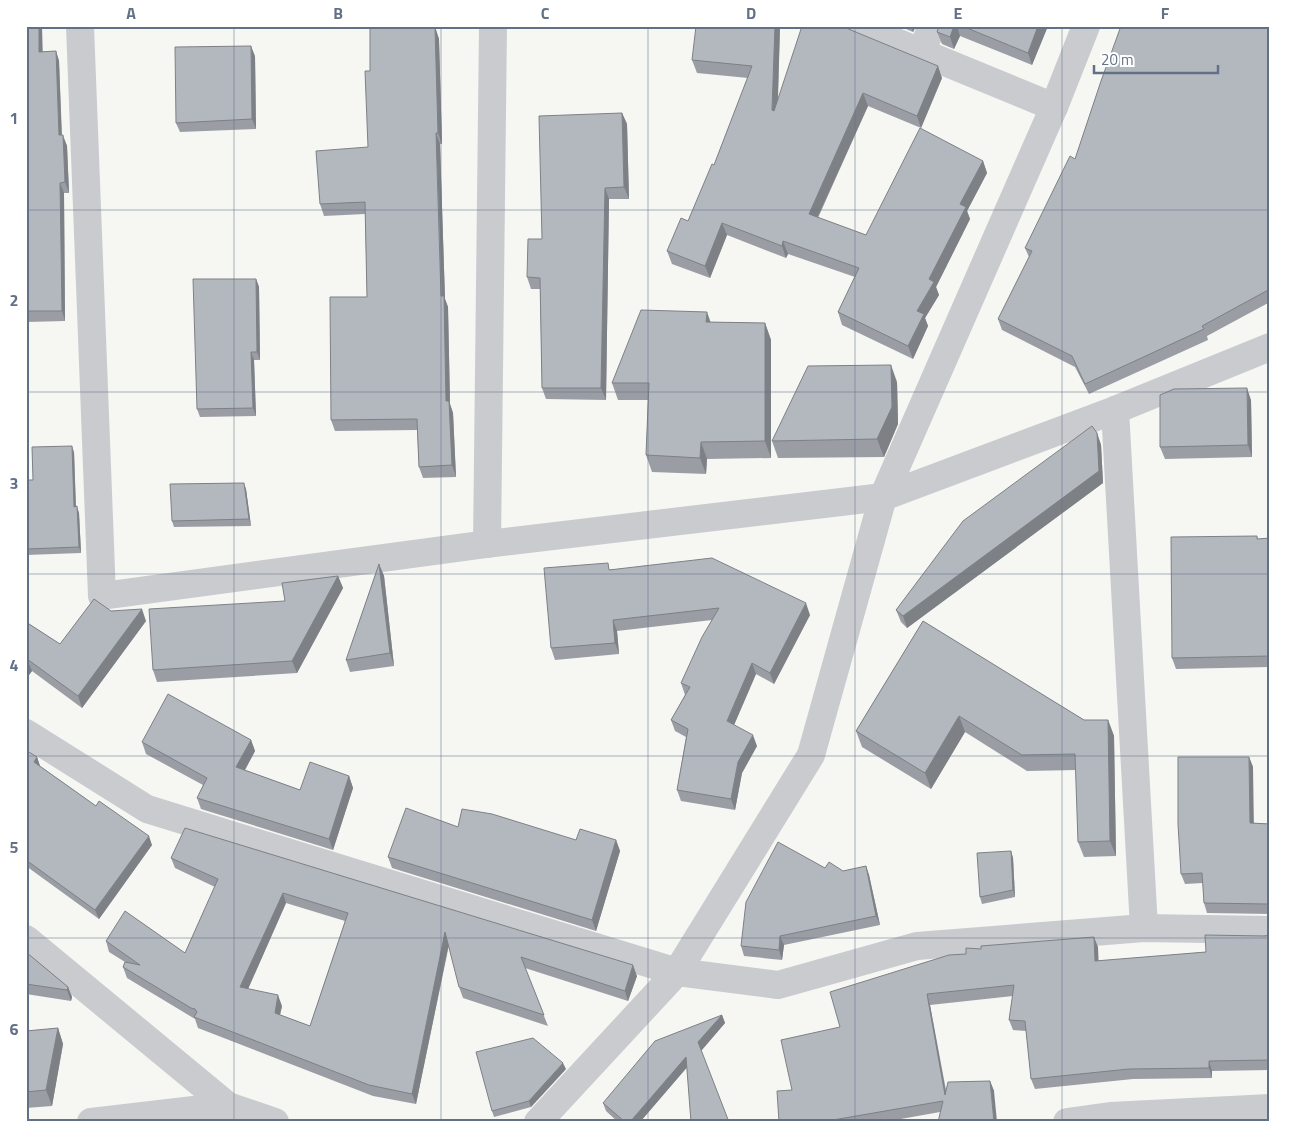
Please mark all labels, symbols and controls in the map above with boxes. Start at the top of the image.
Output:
text: A [126,1,136,25]
text: B [333,1,343,25]
text: C [541,1,550,25]
text: D [746,1,756,25]
text: E [954,1,963,25]
text: F [1161,1,1170,25]
scale bar [1094,42,1217,74]
text: 20 m [1101,48,1134,71]
text: 1 [10,106,18,130]
text: 2 [10,288,18,312]
text: 3 [10,471,18,495]
text: 4 [10,653,19,677]
text: 5 [10,835,19,859]
text: 6 [10,1017,19,1041]

